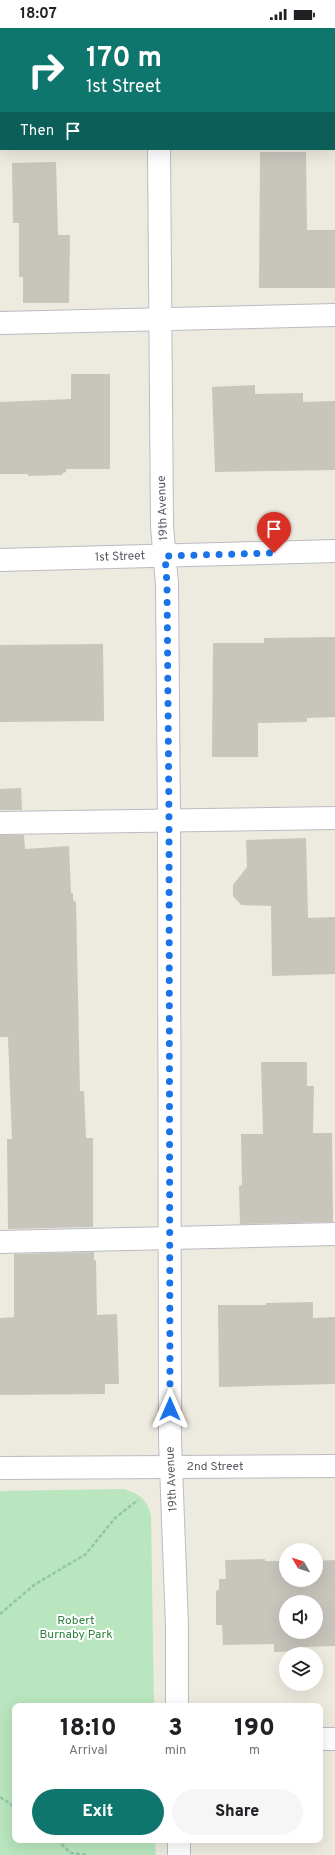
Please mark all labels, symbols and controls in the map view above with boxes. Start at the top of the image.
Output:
text: 18:07 [20,5,57,24]
text: 170 m [86,41,162,77]
icon: right [20,44,72,96]
text: 1st Street [86,76,161,99]
icon: arrive [62,120,84,142]
text: Then [20,122,54,141]
street label: 19th Avenue [154,475,172,541]
pin [257,512,291,553]
icon: arrive [263,518,285,540]
street label: 1st Street [95,548,145,566]
position arrow [149,1388,191,1430]
street label: 19th Avenue [162,1446,182,1512]
street label: 2nd Street [187,1459,243,1475]
north arrow [279,1543,323,1587]
map controls [279,1543,323,1691]
button: sound [279,1595,323,1639]
park label: Robert Burnaby Park [39,1613,113,1643]
button: layers [279,1647,323,1691]
text: 18:10 [60,1714,117,1744]
text: 3 [168,1714,183,1744]
text: 190 [234,1714,275,1744]
text: Arrival [69,1743,108,1759]
text: min [165,1743,186,1759]
text: m [249,1743,260,1759]
button: Exit [32,1789,164,1835]
button: Share [172,1789,303,1835]

